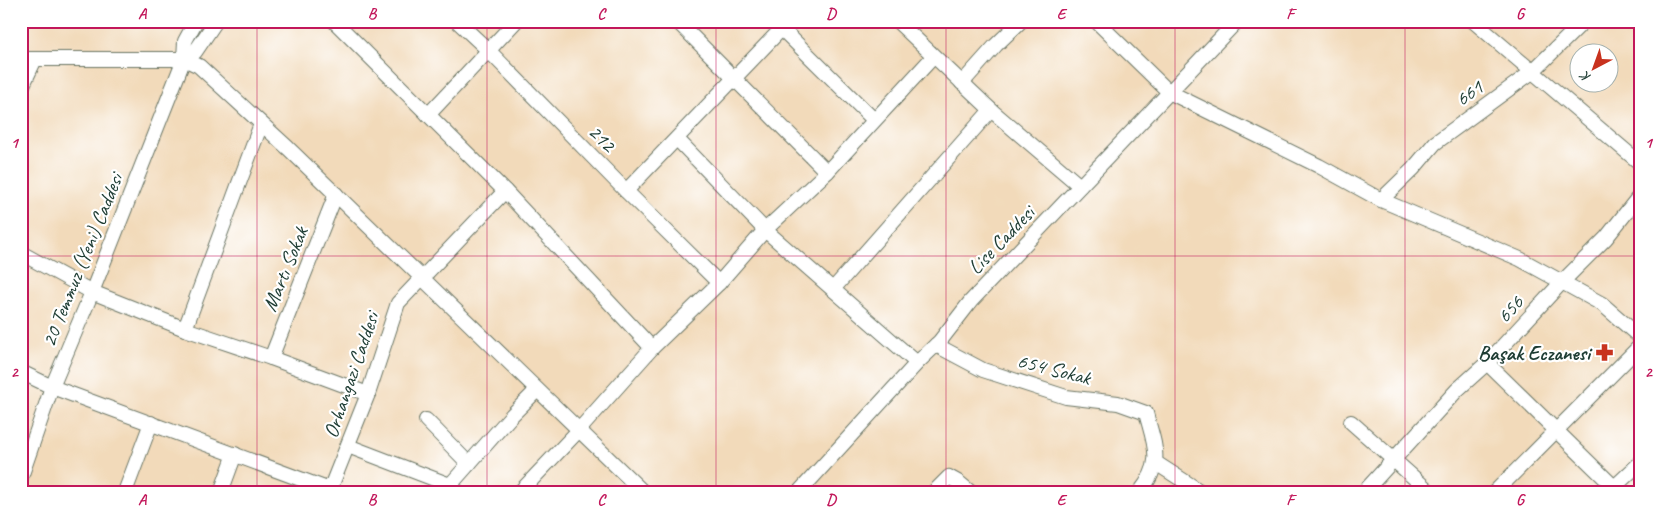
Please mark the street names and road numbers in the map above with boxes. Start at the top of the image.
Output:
street label: 661 [1450,73,1489,112]
street label: 212 [583,119,622,158]
street label: 20 Temmuz (Yeni) Caddesi [35,167,130,350]
street label: Lise Caddesi [962,198,1042,280]
street label: Martı Sokak [256,222,314,315]
street label: 656 [1491,289,1530,328]
street label: Orhangazi Caddesi [317,306,386,441]
street label: 654 Sokak [1015,347,1095,391]

